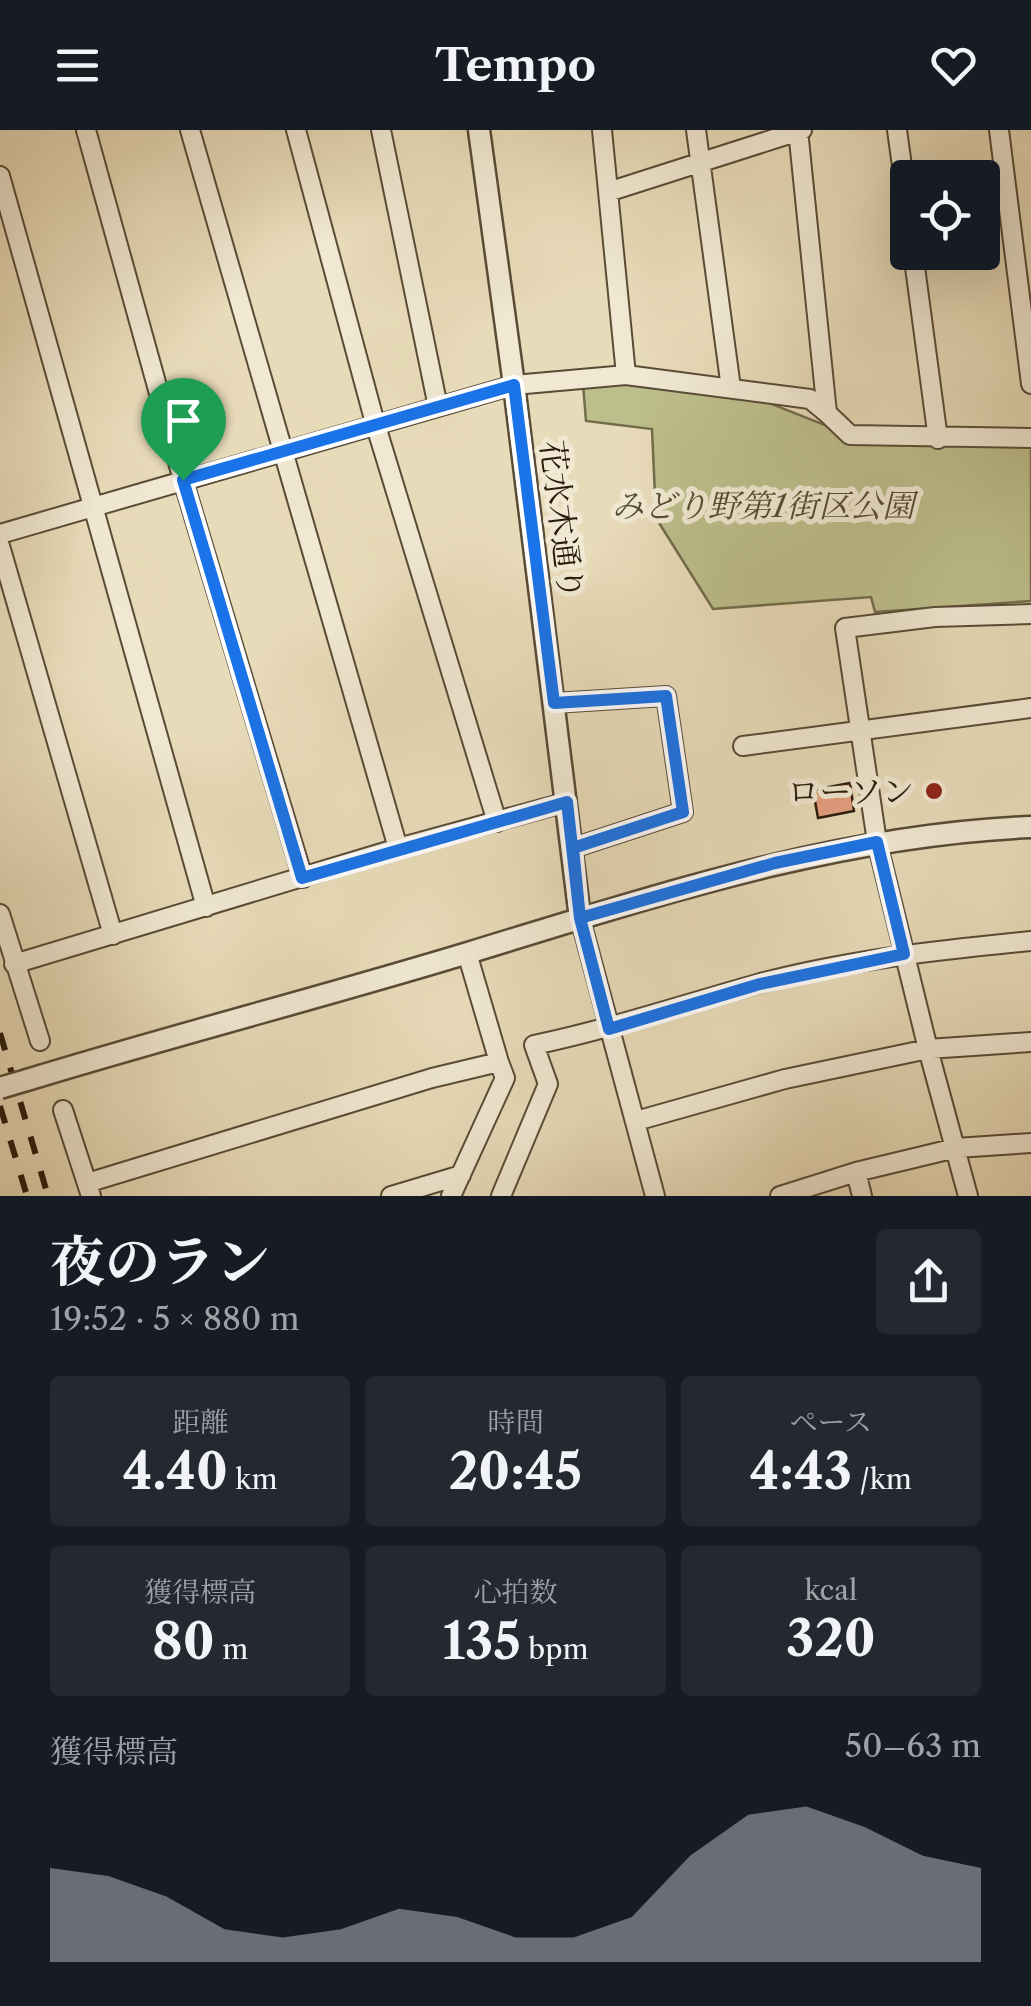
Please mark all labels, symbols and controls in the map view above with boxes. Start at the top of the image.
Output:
text: Tempo [435,37,596,93]
icon: menu [50,38,105,93]
icon: heart [926,38,981,93]
map controls [890,160,1000,270]
button: locate [890,160,1000,270]
pin [141,378,226,481]
icon: arrive [156,393,211,448]
street label: 花水木通り [533,438,591,602]
park label: みどり野第1街区公園 [612,486,919,525]
place label: ローソン [787,772,914,811]
marker: ローソン [923,780,945,802]
text: 夜のラン [50,1228,270,1295]
button: share [876,1229,981,1334]
text: 19:52 · 5 × 880 m [50,1299,300,1338]
text: 距離 [172,1405,228,1439]
text: 時間 [487,1405,544,1439]
text: ペース [790,1405,872,1439]
text: 4.40 [123,1440,228,1502]
text: 20:45 [449,1440,582,1502]
text: 4:43 [750,1440,852,1502]
text: km [228,1462,278,1496]
text: /km [852,1462,912,1496]
text: kcal [804,1573,857,1607]
text: 獲得標高 [144,1575,256,1609]
text: 心拍数 [473,1575,558,1609]
text: 320 [786,1607,876,1669]
text: 80 [152,1610,215,1672]
text: 135 [442,1610,521,1672]
text: m [215,1632,248,1666]
text: bpm [521,1632,589,1666]
text: 50–63 m [845,1726,981,1765]
text: 獲得標高 [50,1732,178,1771]

